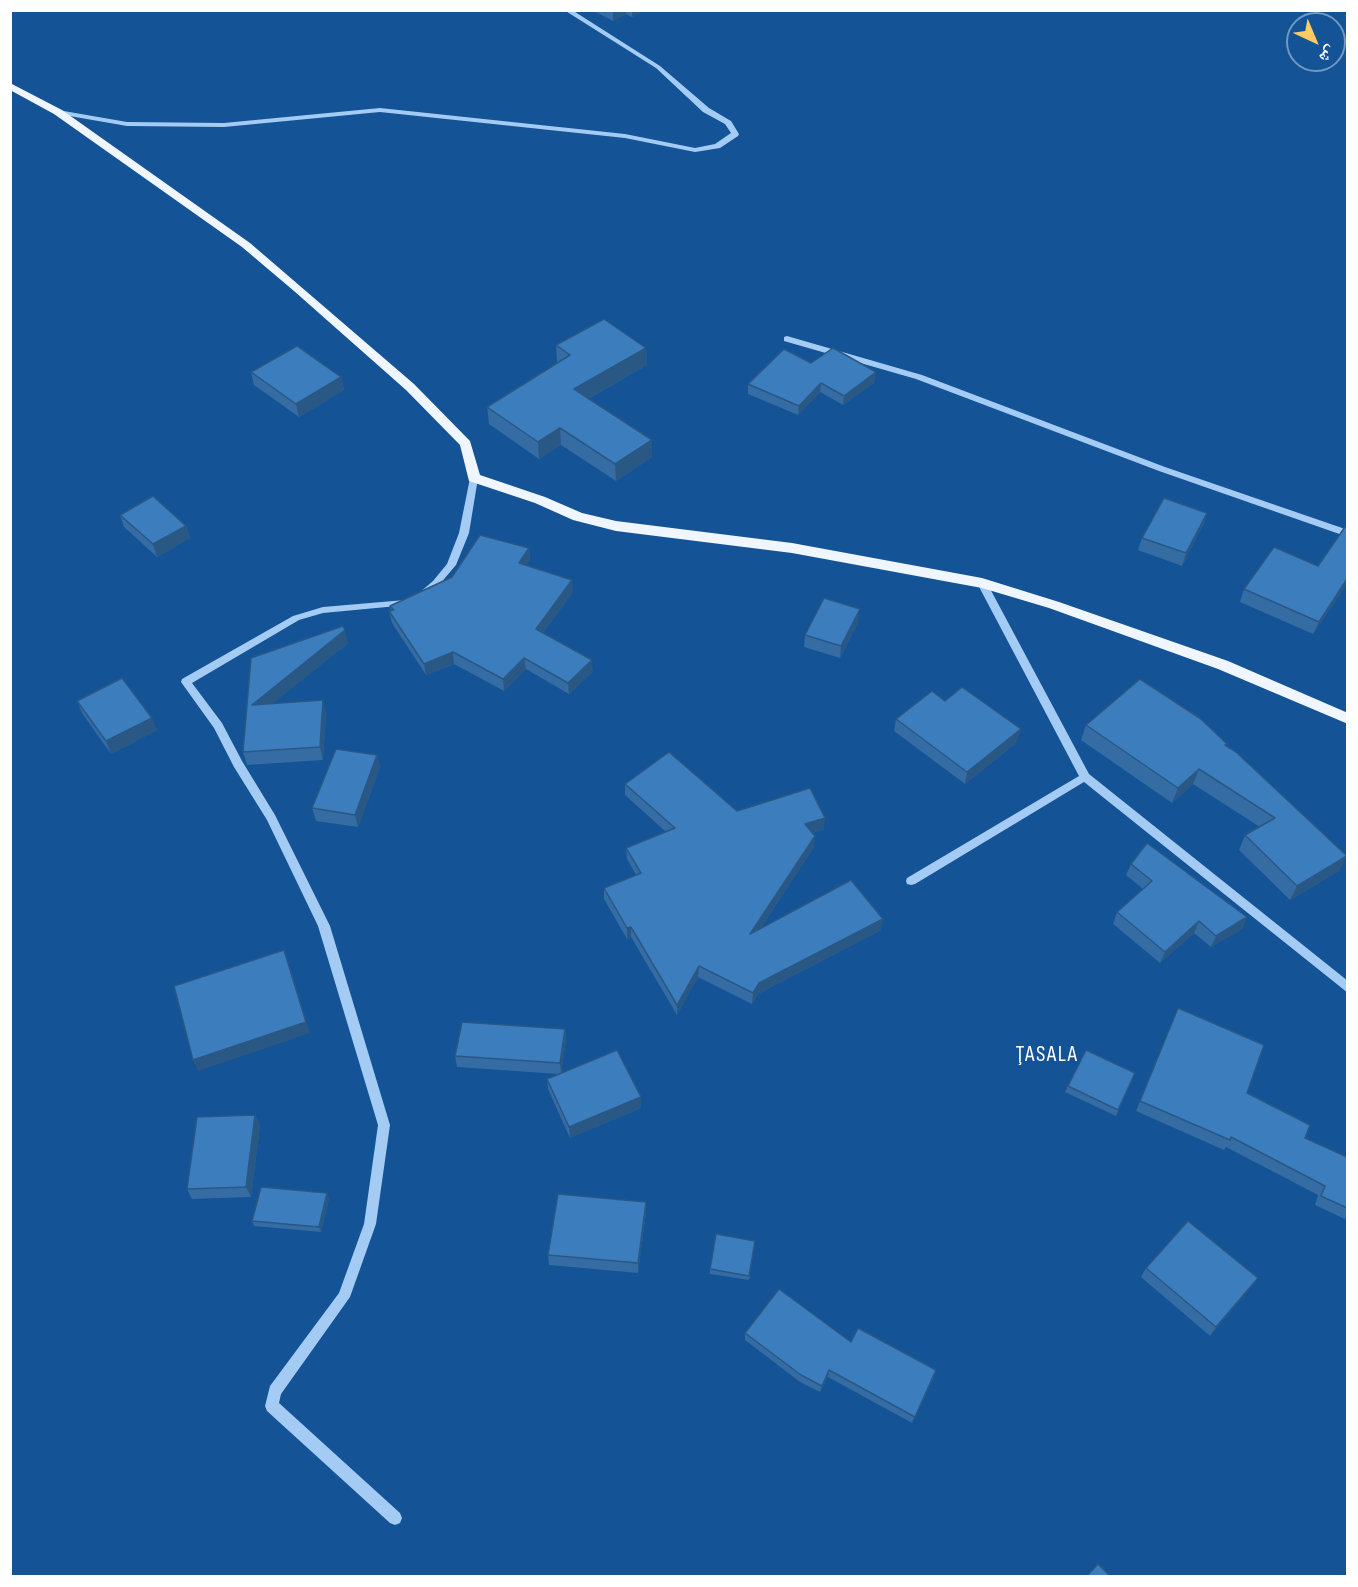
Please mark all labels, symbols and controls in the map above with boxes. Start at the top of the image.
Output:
north arrow [1286,12,1346,72]
text: ش [1315,41,1340,67]
district label: ŢASALA [1015,1042,1079,1068]

